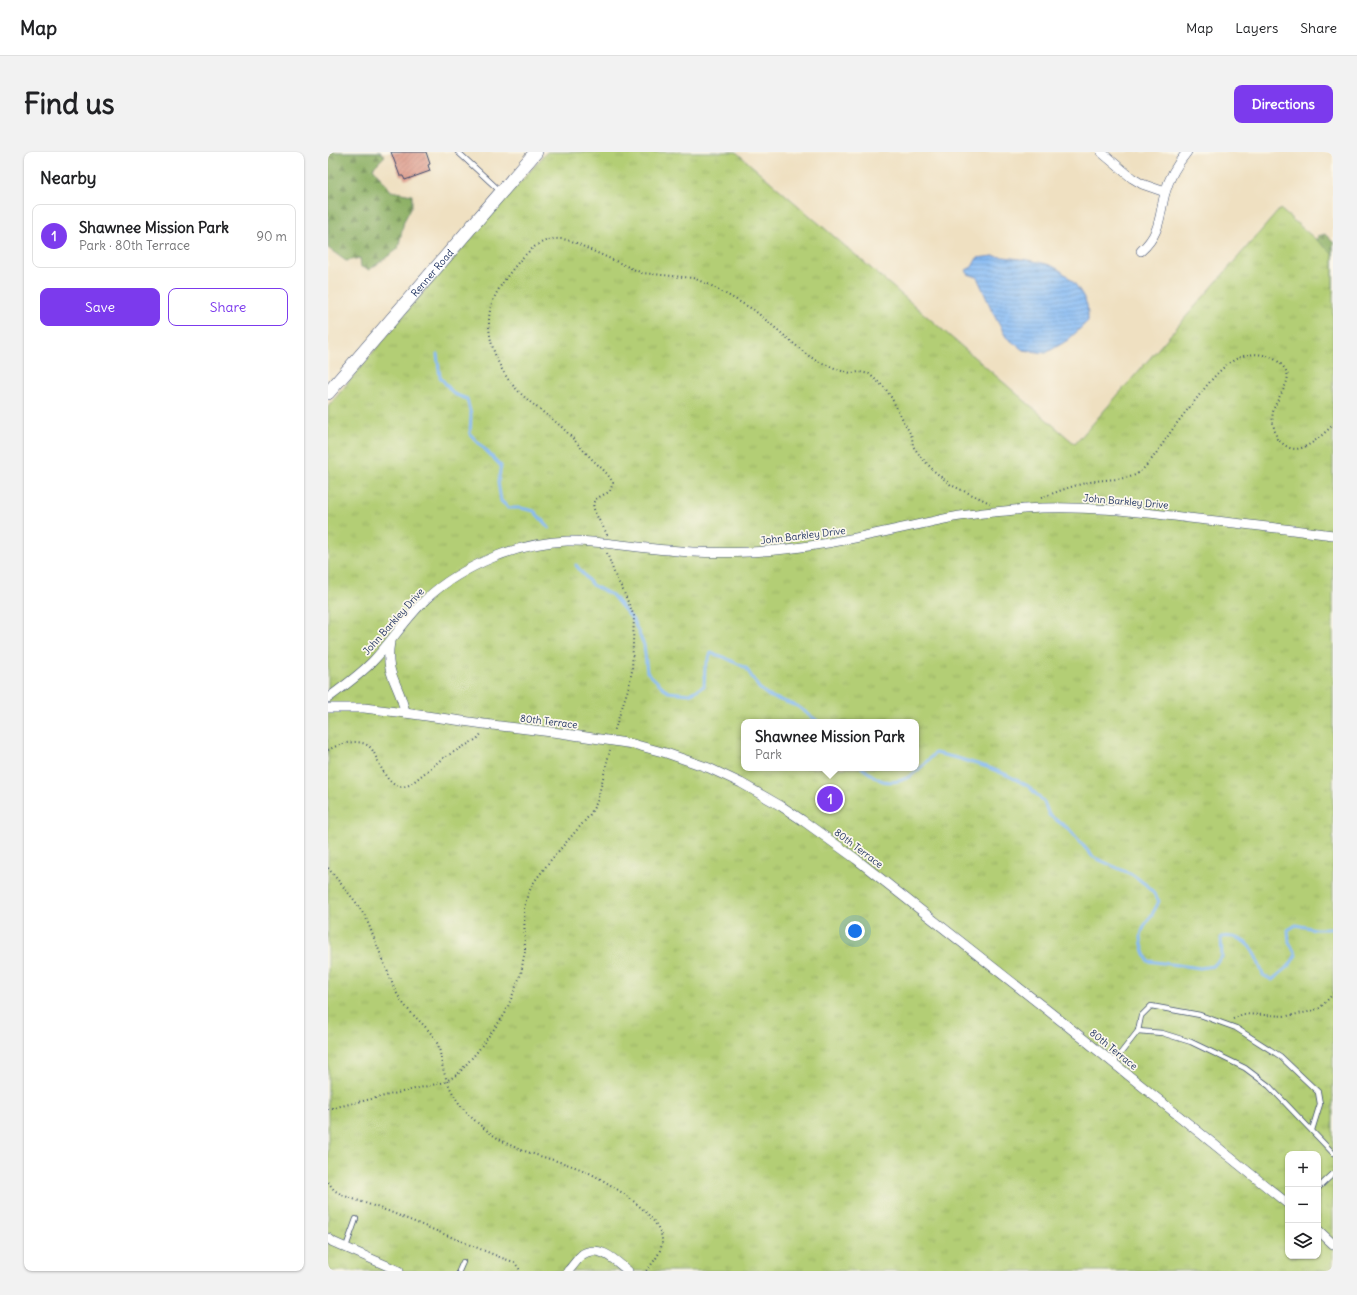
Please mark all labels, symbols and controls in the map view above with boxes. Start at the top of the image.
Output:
text: Map [20,16,57,40]
text: Map [1186,19,1213,37]
text: Layers [1235,19,1278,37]
text: Share [1300,19,1337,37]
button: Directions [1234,85,1333,123]
text: Find us [24,86,115,122]
text: Nearby [40,167,96,189]
text: Shawnee Mission Park [79,218,229,237]
text: 1 [51,228,57,245]
text: 90 m [256,228,287,245]
text: Park · 80th Terrace [79,237,190,254]
street label: Renner Road [408,246,456,299]
button: Save [40,288,160,326]
button: Share [168,288,288,326]
street label: John Barkley Drive [1083,491,1169,512]
street label: John Barkley Drive [760,524,846,547]
street label: John Barkley Drive [360,585,427,657]
street label: 80th Terrace [519,712,578,731]
popup [741,719,919,771]
text: Shawnee Mission Park [755,727,905,746]
text: Park [755,746,782,763]
pin: 1 [817,784,843,814]
street label: 80th Terrace [832,826,886,871]
your location [845,921,865,941]
street label: 80th Terrace [1087,1026,1140,1073]
map controls [1285,1151,1321,1259]
button: + [1285,1151,1321,1187]
button: − [1285,1187,1321,1223]
button: layers [1285,1223,1321,1259]

